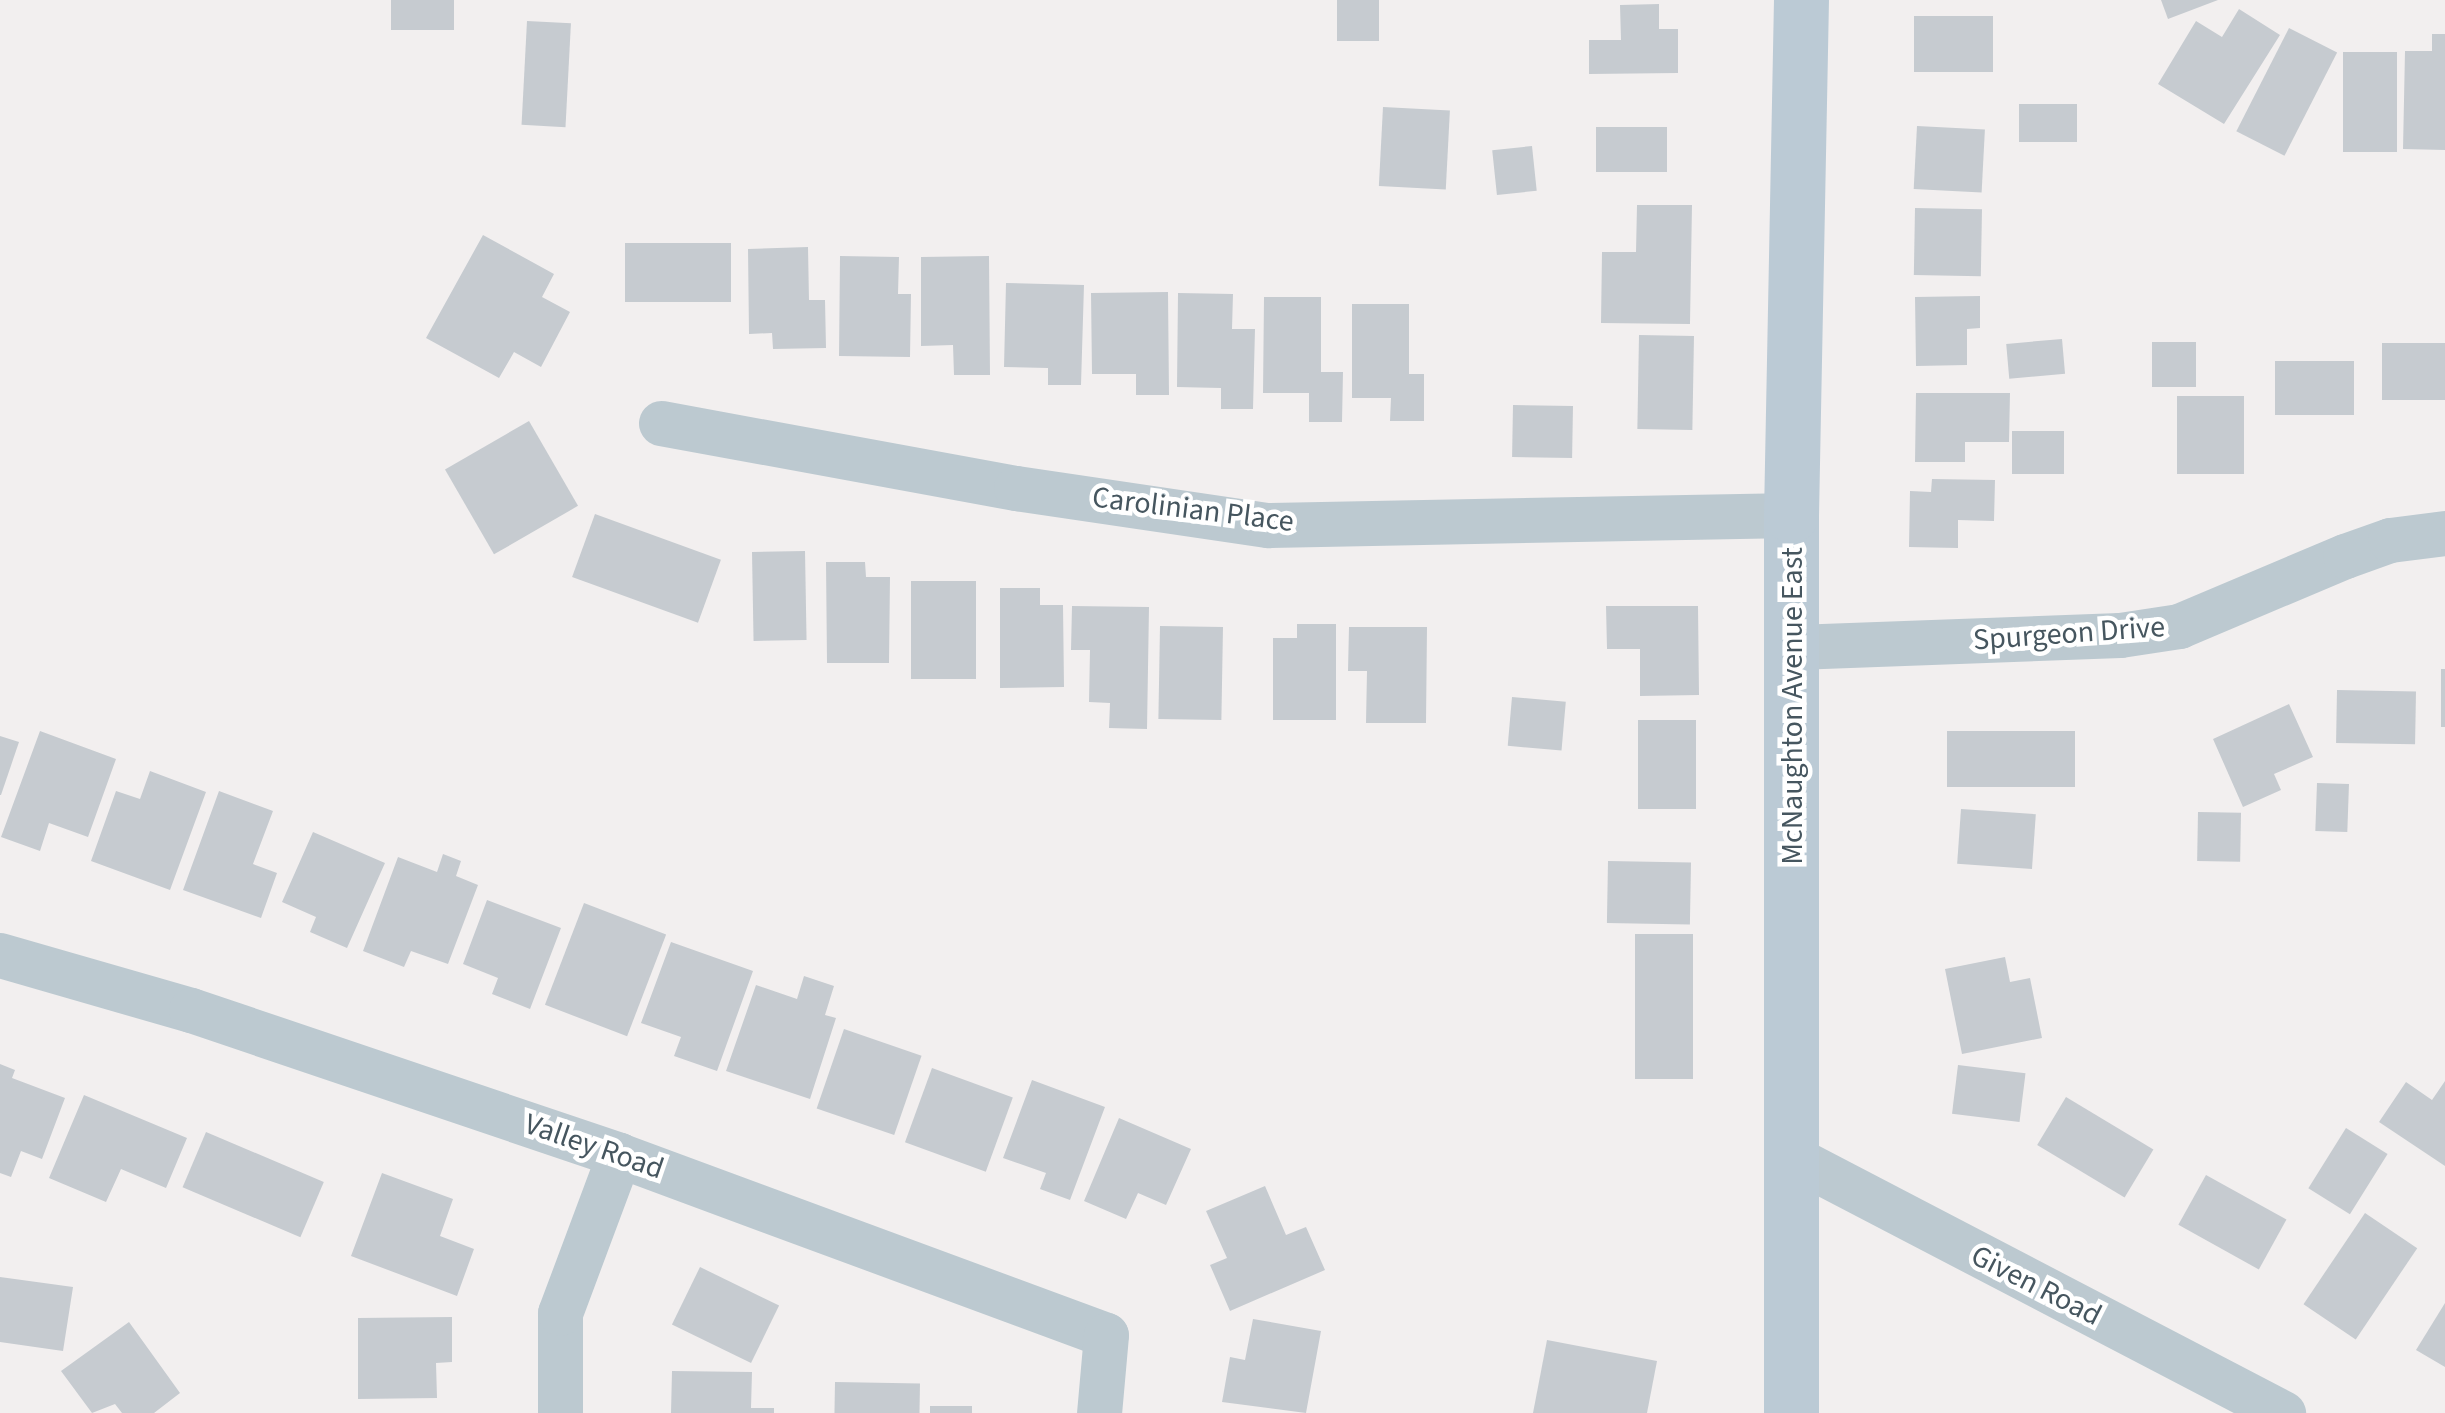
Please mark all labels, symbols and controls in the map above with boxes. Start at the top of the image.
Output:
street label: Carolinian Place [1090,480,1296,540]
street label: McNaughton Avenue East [1775,547,1811,865]
street label: Spurgeon Drive [1972,609,2166,659]
street label: Valley Road [520,1106,668,1188]
street label: Given Road [1965,1238,2107,1334]

